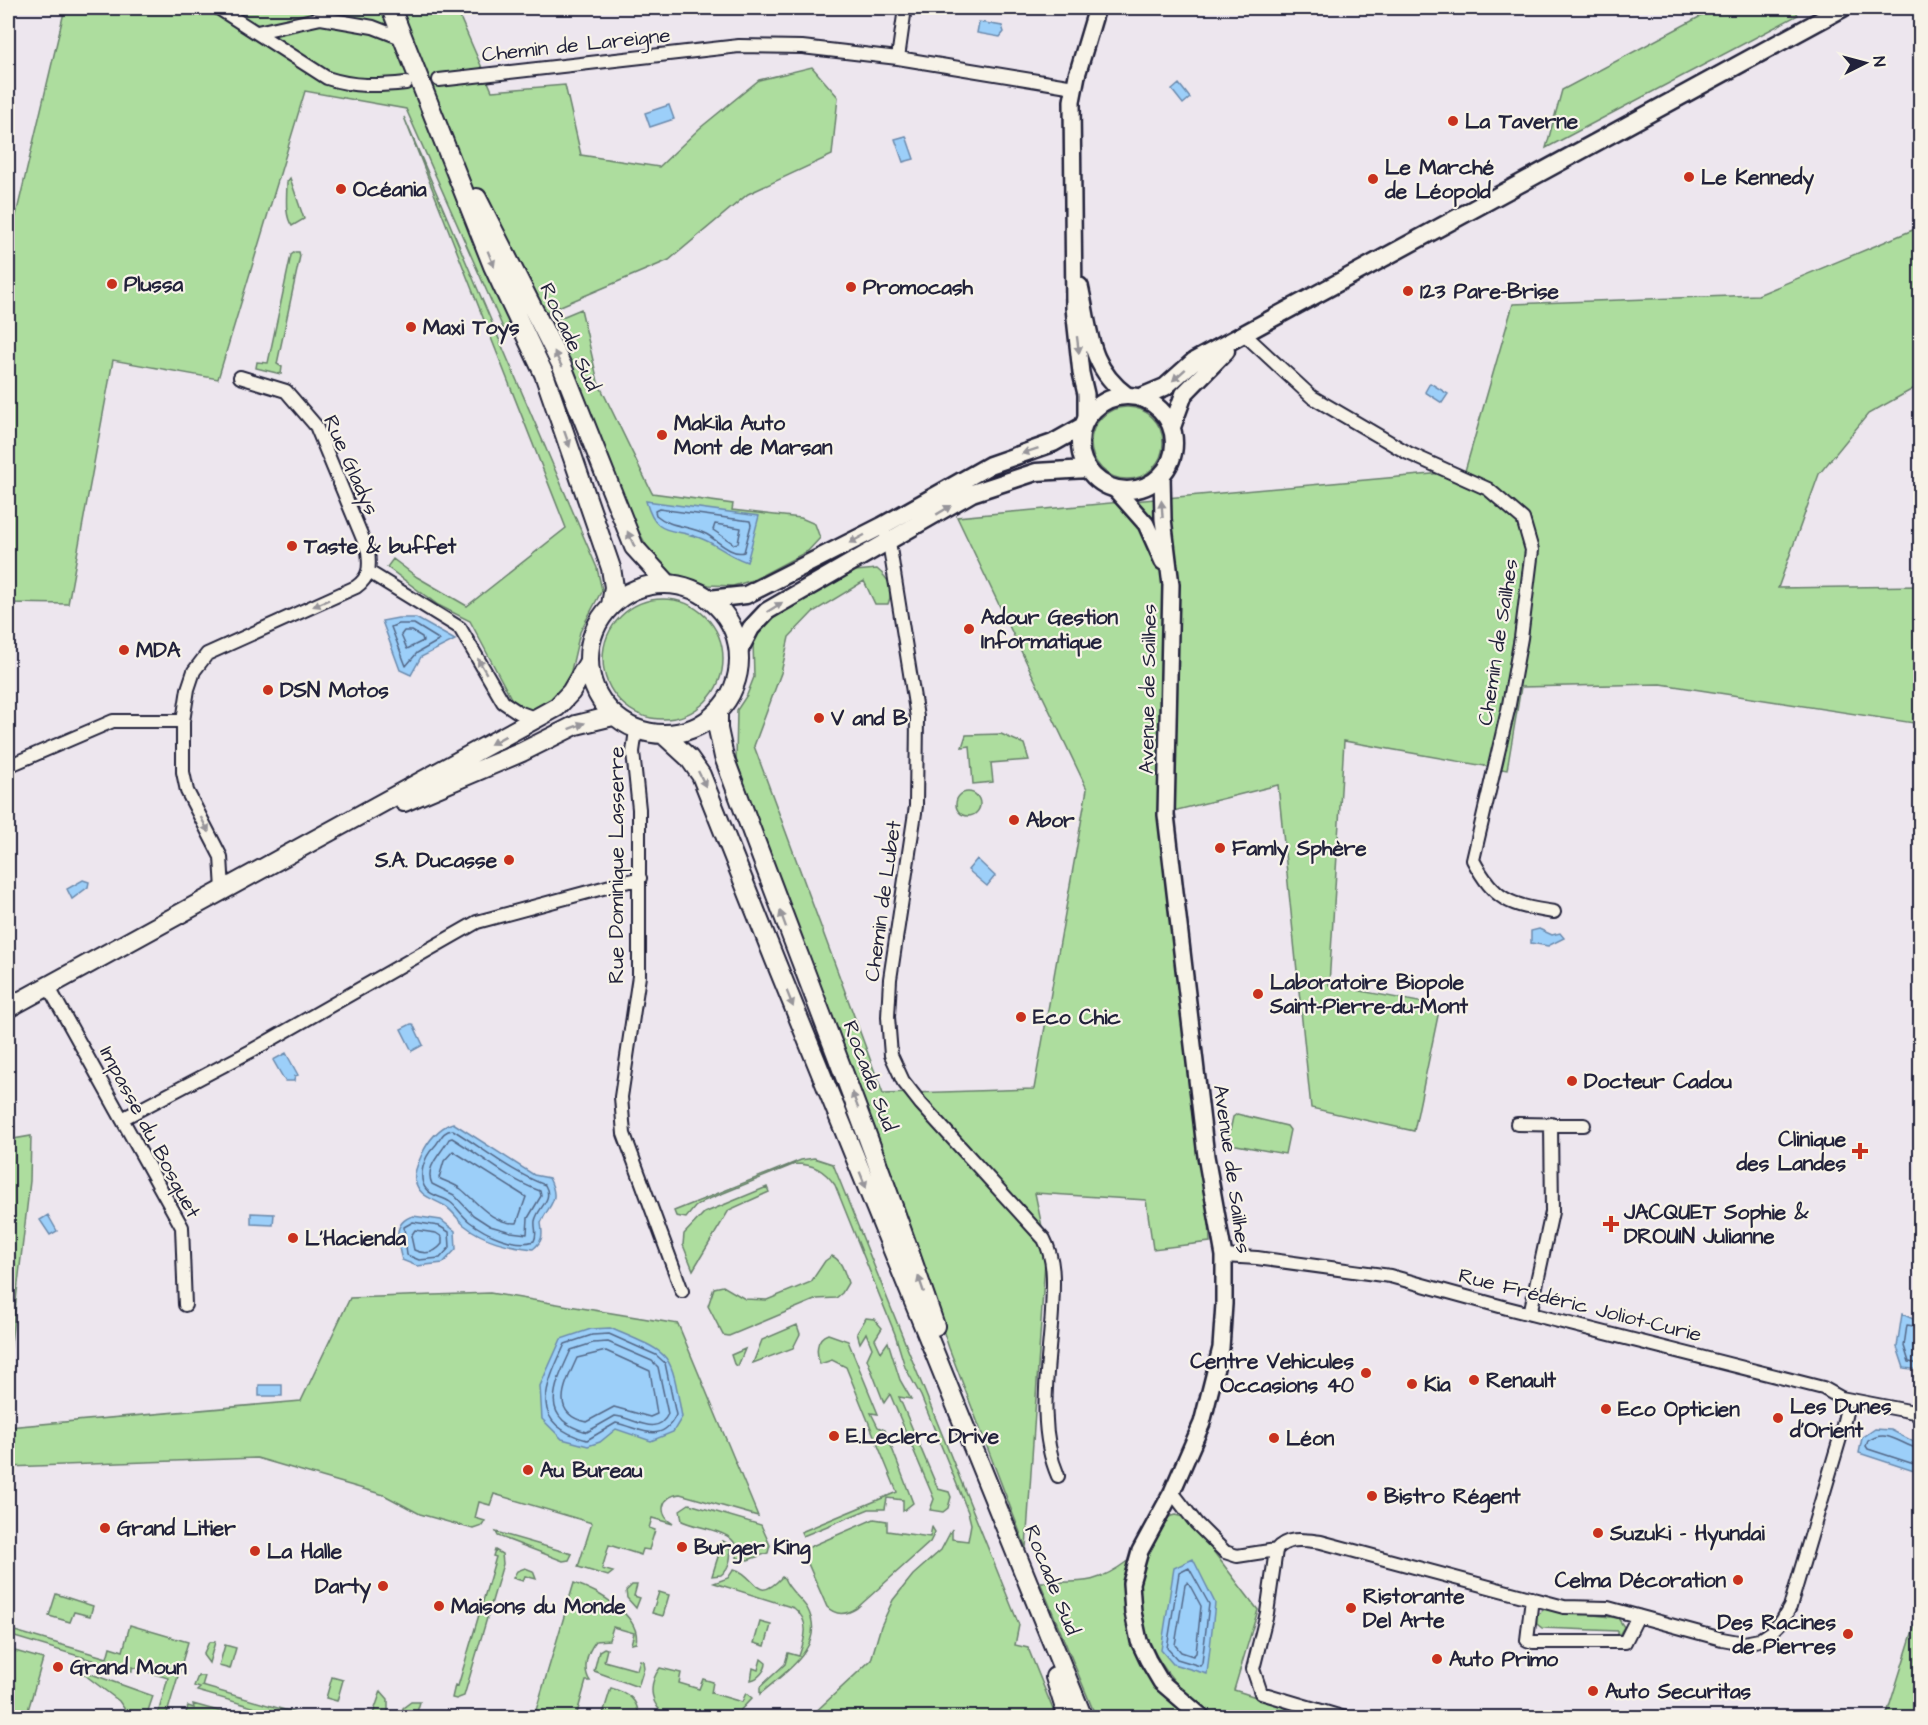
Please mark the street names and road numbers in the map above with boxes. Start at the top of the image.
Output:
street label: Chemin de Lareigne [480,21,672,71]
street label: Rocade Sud [532,278,608,396]
street label: Rue Gladys [314,410,386,520]
street label: Chemin de Sailhes [1470,556,1526,728]
street label: Avenue de Sailhes [1132,604,1164,774]
street label: Rue Dominique Lasserre [602,746,631,984]
street label: Chemin de Lubet [857,818,909,983]
street label: Rocade Sud [836,1017,904,1136]
street label: Impasse du Bosquet [91,1041,208,1224]
street label: Avenue de Sailhes [1206,1083,1258,1255]
street label: Rue Frédéric Joliot-Curie [1456,1261,1704,1349]
street label: Rocade Sud [1017,1521,1087,1640]

